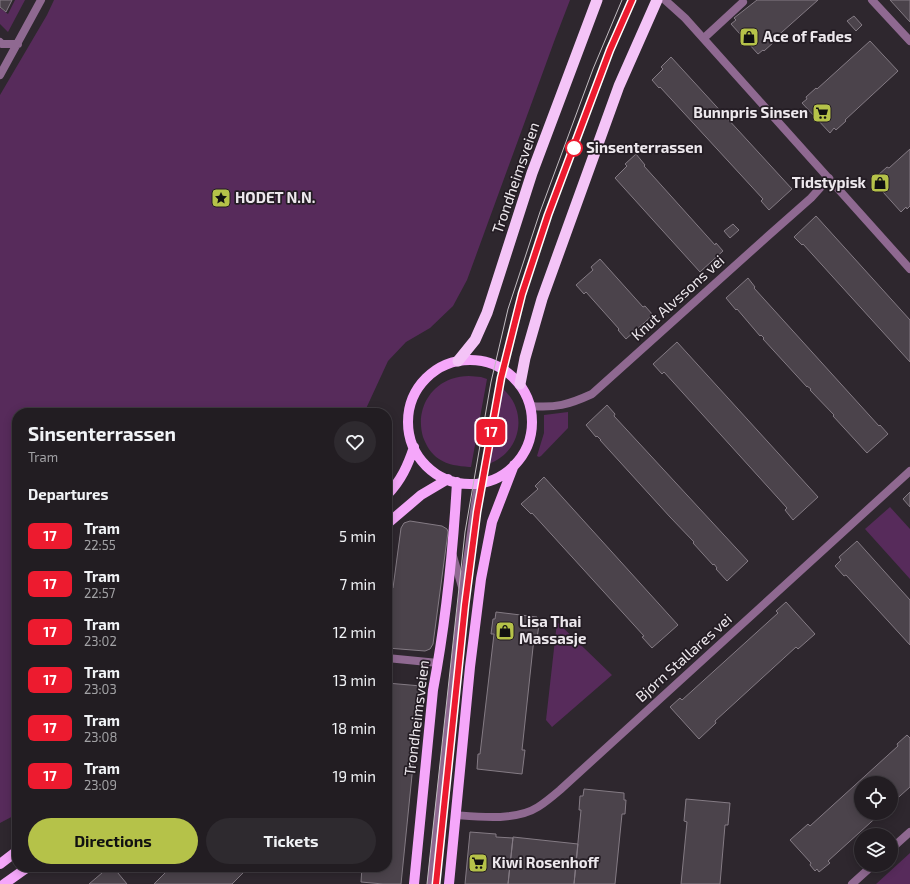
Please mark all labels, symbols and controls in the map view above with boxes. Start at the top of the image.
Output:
shop icon: Ace of Fades [738,26,760,48]
place label: Ace of Fades [763,27,852,45]
supermarket icon: Bunnpris Sinsen [811,102,833,124]
place label: Bunnpris Sinsen [693,103,808,121]
street label: Trondheimsveien [488,120,543,236]
place label: Sinsenterrassen [586,138,703,156]
marker: Sinsenterrassen [565,139,583,157]
shop icon: Tidstypisk [869,172,891,194]
place label: Tidstypisk [792,173,867,192]
place icon: HODET N.N. [210,187,232,209]
place label: HODET N.N. [235,188,316,206]
street label: Knut Alvssons vei [627,251,728,344]
line badge: 17 [473,419,509,445]
button: heart [334,421,376,463]
text: Sinsenterrassen [28,422,176,445]
text: 17 [484,423,498,440]
text: Tram [28,449,58,465]
text: Departures [28,485,108,503]
text: Tram [84,519,120,537]
text: 17 [43,527,57,544]
text: 5 min [339,527,376,545]
text: 22:55 [84,537,116,553]
text: Tram [84,567,120,585]
text: 17 [43,575,57,592]
text: 7 min [339,575,376,593]
text: 22:57 [84,585,115,601]
street label: Bjørn Stallares vei [632,609,736,706]
place label: Lisa Thai Massasje [519,612,586,647]
text: Tram [84,615,120,633]
shop icon: Lisa Thai Massasje [494,620,516,642]
text: 17 [43,623,57,640]
text: 12 min [333,623,376,641]
text: 23:02 [84,633,117,649]
street label: Trondheimsveien [400,659,432,777]
text: Tram [84,663,120,681]
text: 17 [43,671,57,688]
text: 13 min [333,671,376,689]
text: 23:03 [84,681,117,697]
text: Tram [84,711,120,729]
text: 17 [43,719,57,736]
text: 18 min [332,719,376,737]
text: 23:08 [84,729,117,745]
text: Tram [84,759,120,777]
text: 17 [43,767,57,784]
text: 19 min [333,767,376,785]
map controls [854,776,898,872]
button: locate [854,776,898,820]
text: 23:09 [84,777,117,793]
button: Directions [28,818,198,864]
button: Tickets [206,818,376,864]
button: layers [854,828,898,872]
supermarket icon: Kiwi Rosenhoff [467,852,489,874]
place label: Kiwi Rosenhoff [492,853,600,871]

